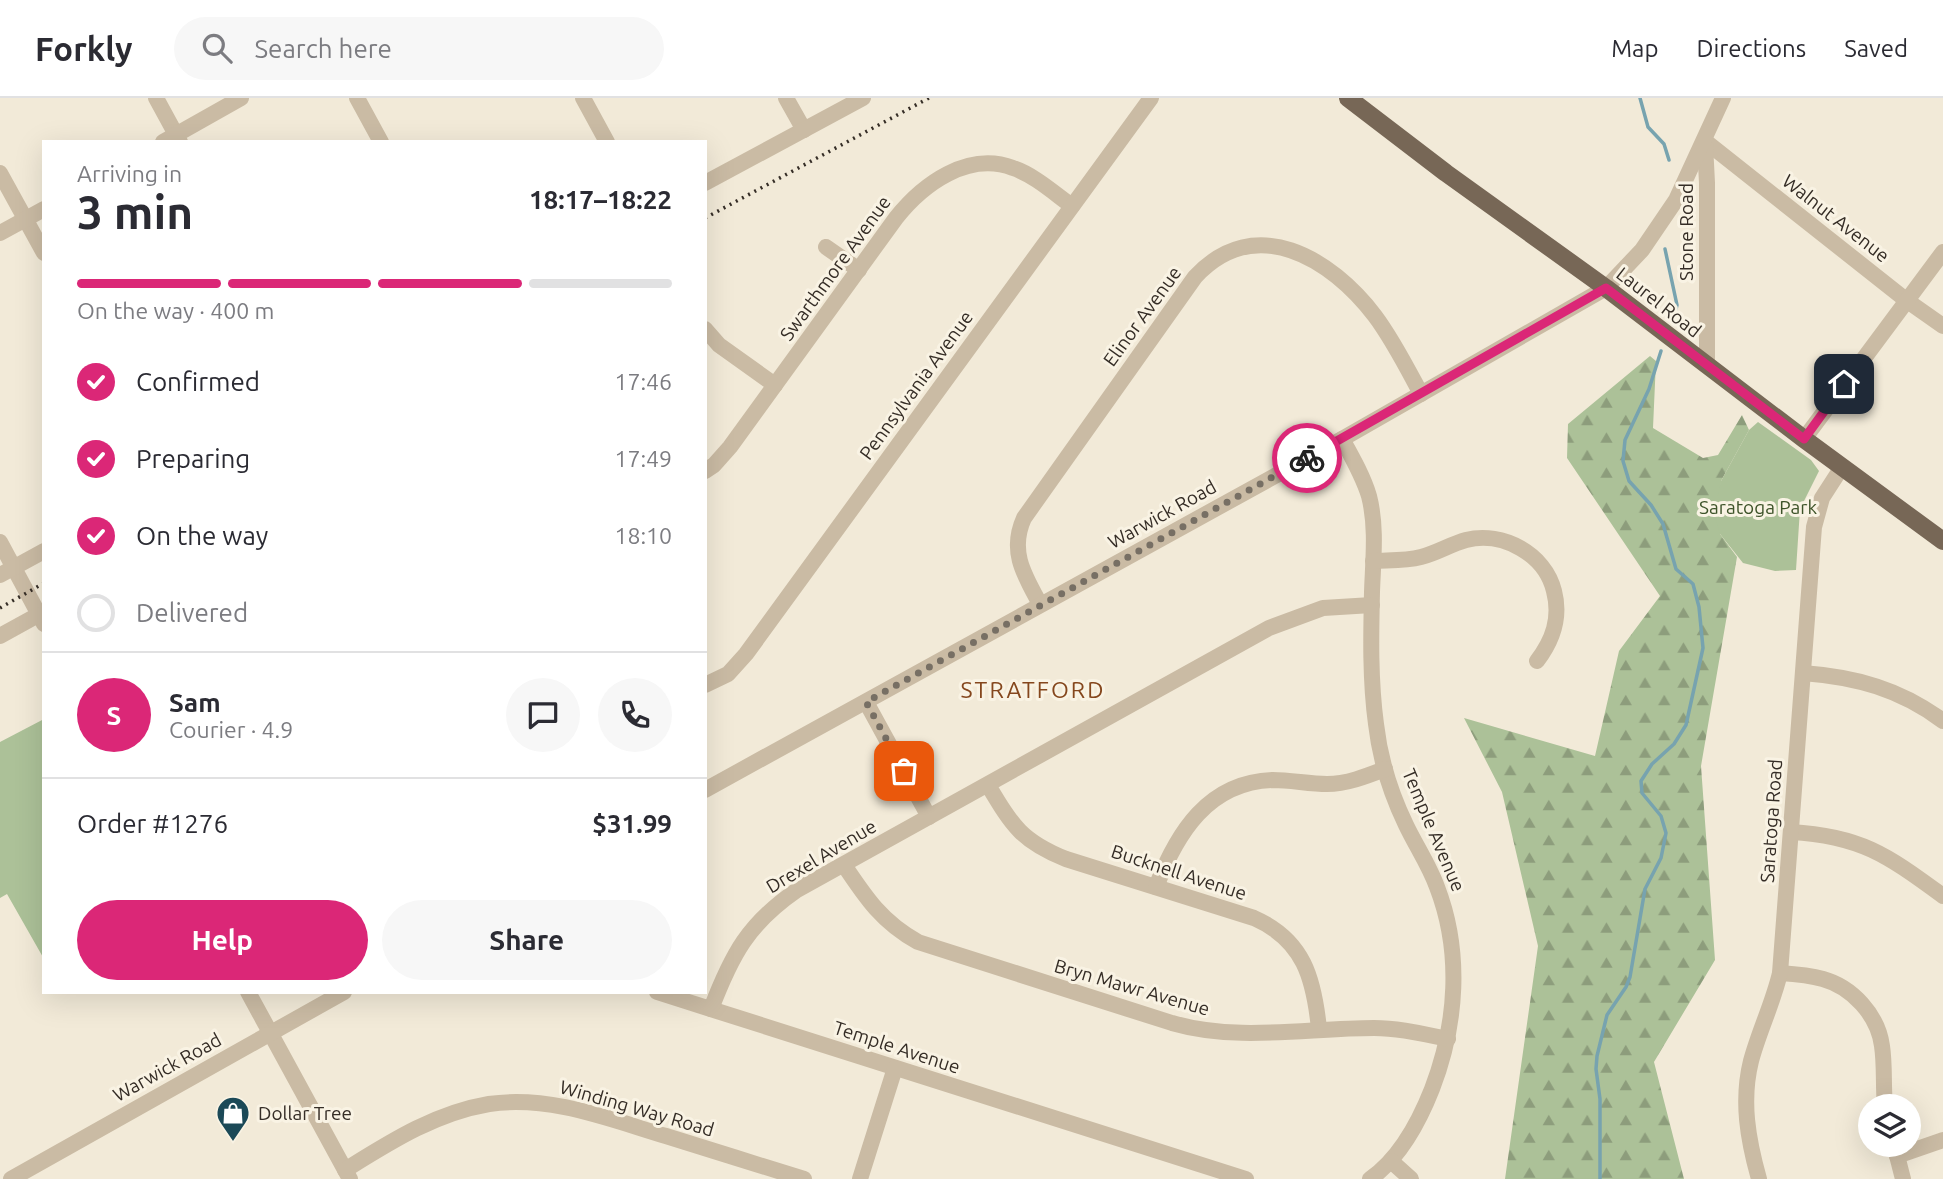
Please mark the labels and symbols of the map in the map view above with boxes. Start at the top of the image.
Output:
street label: Walnut Avenue [1778,169,1894,267]
street label: Stone Road [1675,183,1697,281]
street label: Swarthmore Avenue [775,191,895,345]
street label: Elinor Avenue [1098,262,1186,370]
street label: Laurel Road [1612,262,1706,342]
street label: Pennsylvania Avenue [855,306,977,464]
pin [1814,354,1874,414]
courier [1272,423,1342,493]
street label: Warwick Road [1104,475,1220,553]
park label: Saratoga Park [1699,496,1817,518]
district label: STRATFORD [961,677,1105,702]
pin [874,741,934,801]
street label: Saratoga Road [1756,758,1786,884]
street label: Temple Avenue [1398,765,1470,895]
street label: Drexel Avenue [762,815,880,897]
street label: Bucknell Avenue [1109,840,1249,904]
street label: Bryn Mawr Avenue [1052,954,1212,1020]
street label: Temple Avenue [831,1016,963,1078]
street label: Warwick Road [109,1028,225,1106]
street label: Winding Way Road [557,1075,717,1141]
shop icon: Dollar Tree [214,1094,252,1143]
place label: Dollar Tree [258,1102,352,1124]

